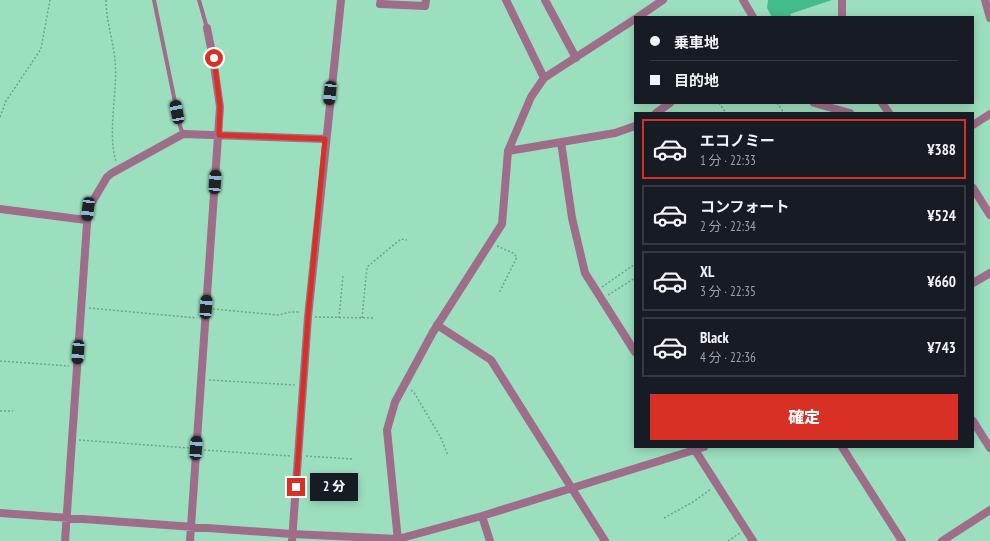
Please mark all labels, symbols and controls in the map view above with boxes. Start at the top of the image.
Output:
text: 乗車地 [674,33,719,52]
route start [205,49,223,67]
text: 目的地 [674,71,719,90]
car [323,80,337,106]
car [169,99,185,125]
icon: car [652,131,688,167]
text: エコノミー [700,131,775,150]
text: ¥388 [927,140,956,159]
text: 1 分 · 22:33 [700,152,756,169]
car [208,170,222,194]
car [81,196,95,222]
icon: car [652,197,688,233]
text: コンフォート [700,197,790,216]
text: ¥524 [927,206,956,225]
text: 2 分 · 22:34 [700,218,756,235]
text: XL [700,262,714,281]
icon: car [652,263,688,299]
text: ¥660 [927,272,956,291]
text: 3 分 · 22:35 [700,283,756,300]
car [199,295,213,319]
text: Black [700,328,729,347]
icon: car [652,329,688,365]
text: ¥743 [927,338,956,357]
car [71,340,85,364]
text: 4 分 · 22:36 [700,349,756,366]
button: 確定 [650,394,958,440]
car [189,436,203,460]
callout: 2 分 [310,473,358,501]
route end [287,478,305,496]
text: 2 分 [323,478,345,495]

